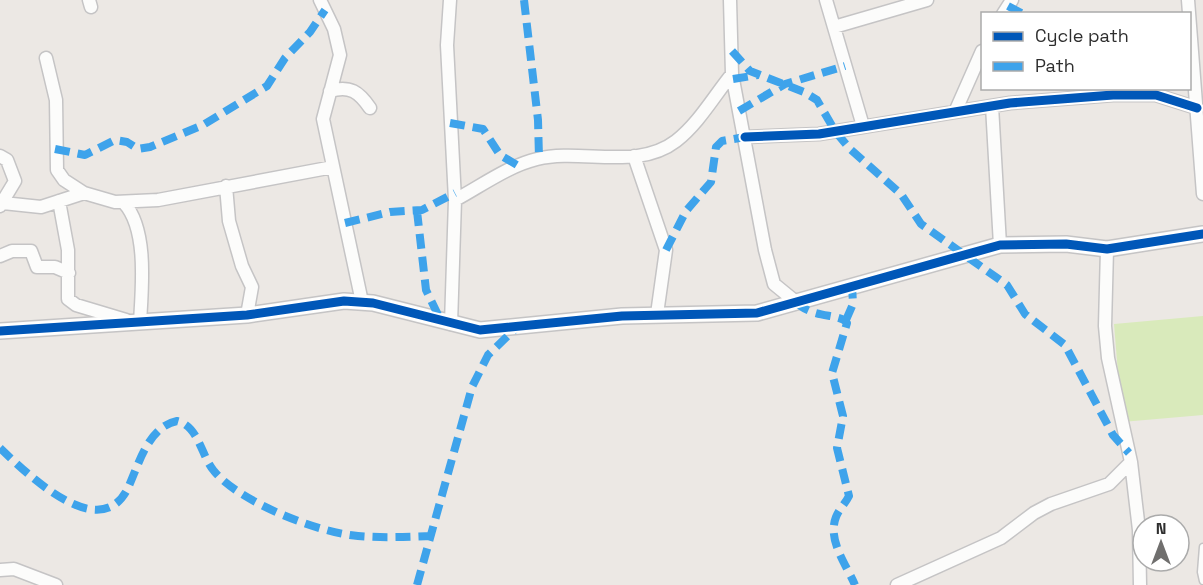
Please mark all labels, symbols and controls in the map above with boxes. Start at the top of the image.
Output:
legend [981,12,1191,90]
text: Cycle path [1035,24,1129,47]
text: Path [1035,54,1075,77]
north arrow [1131,513,1191,573]
text: N [1156,518,1166,539]

